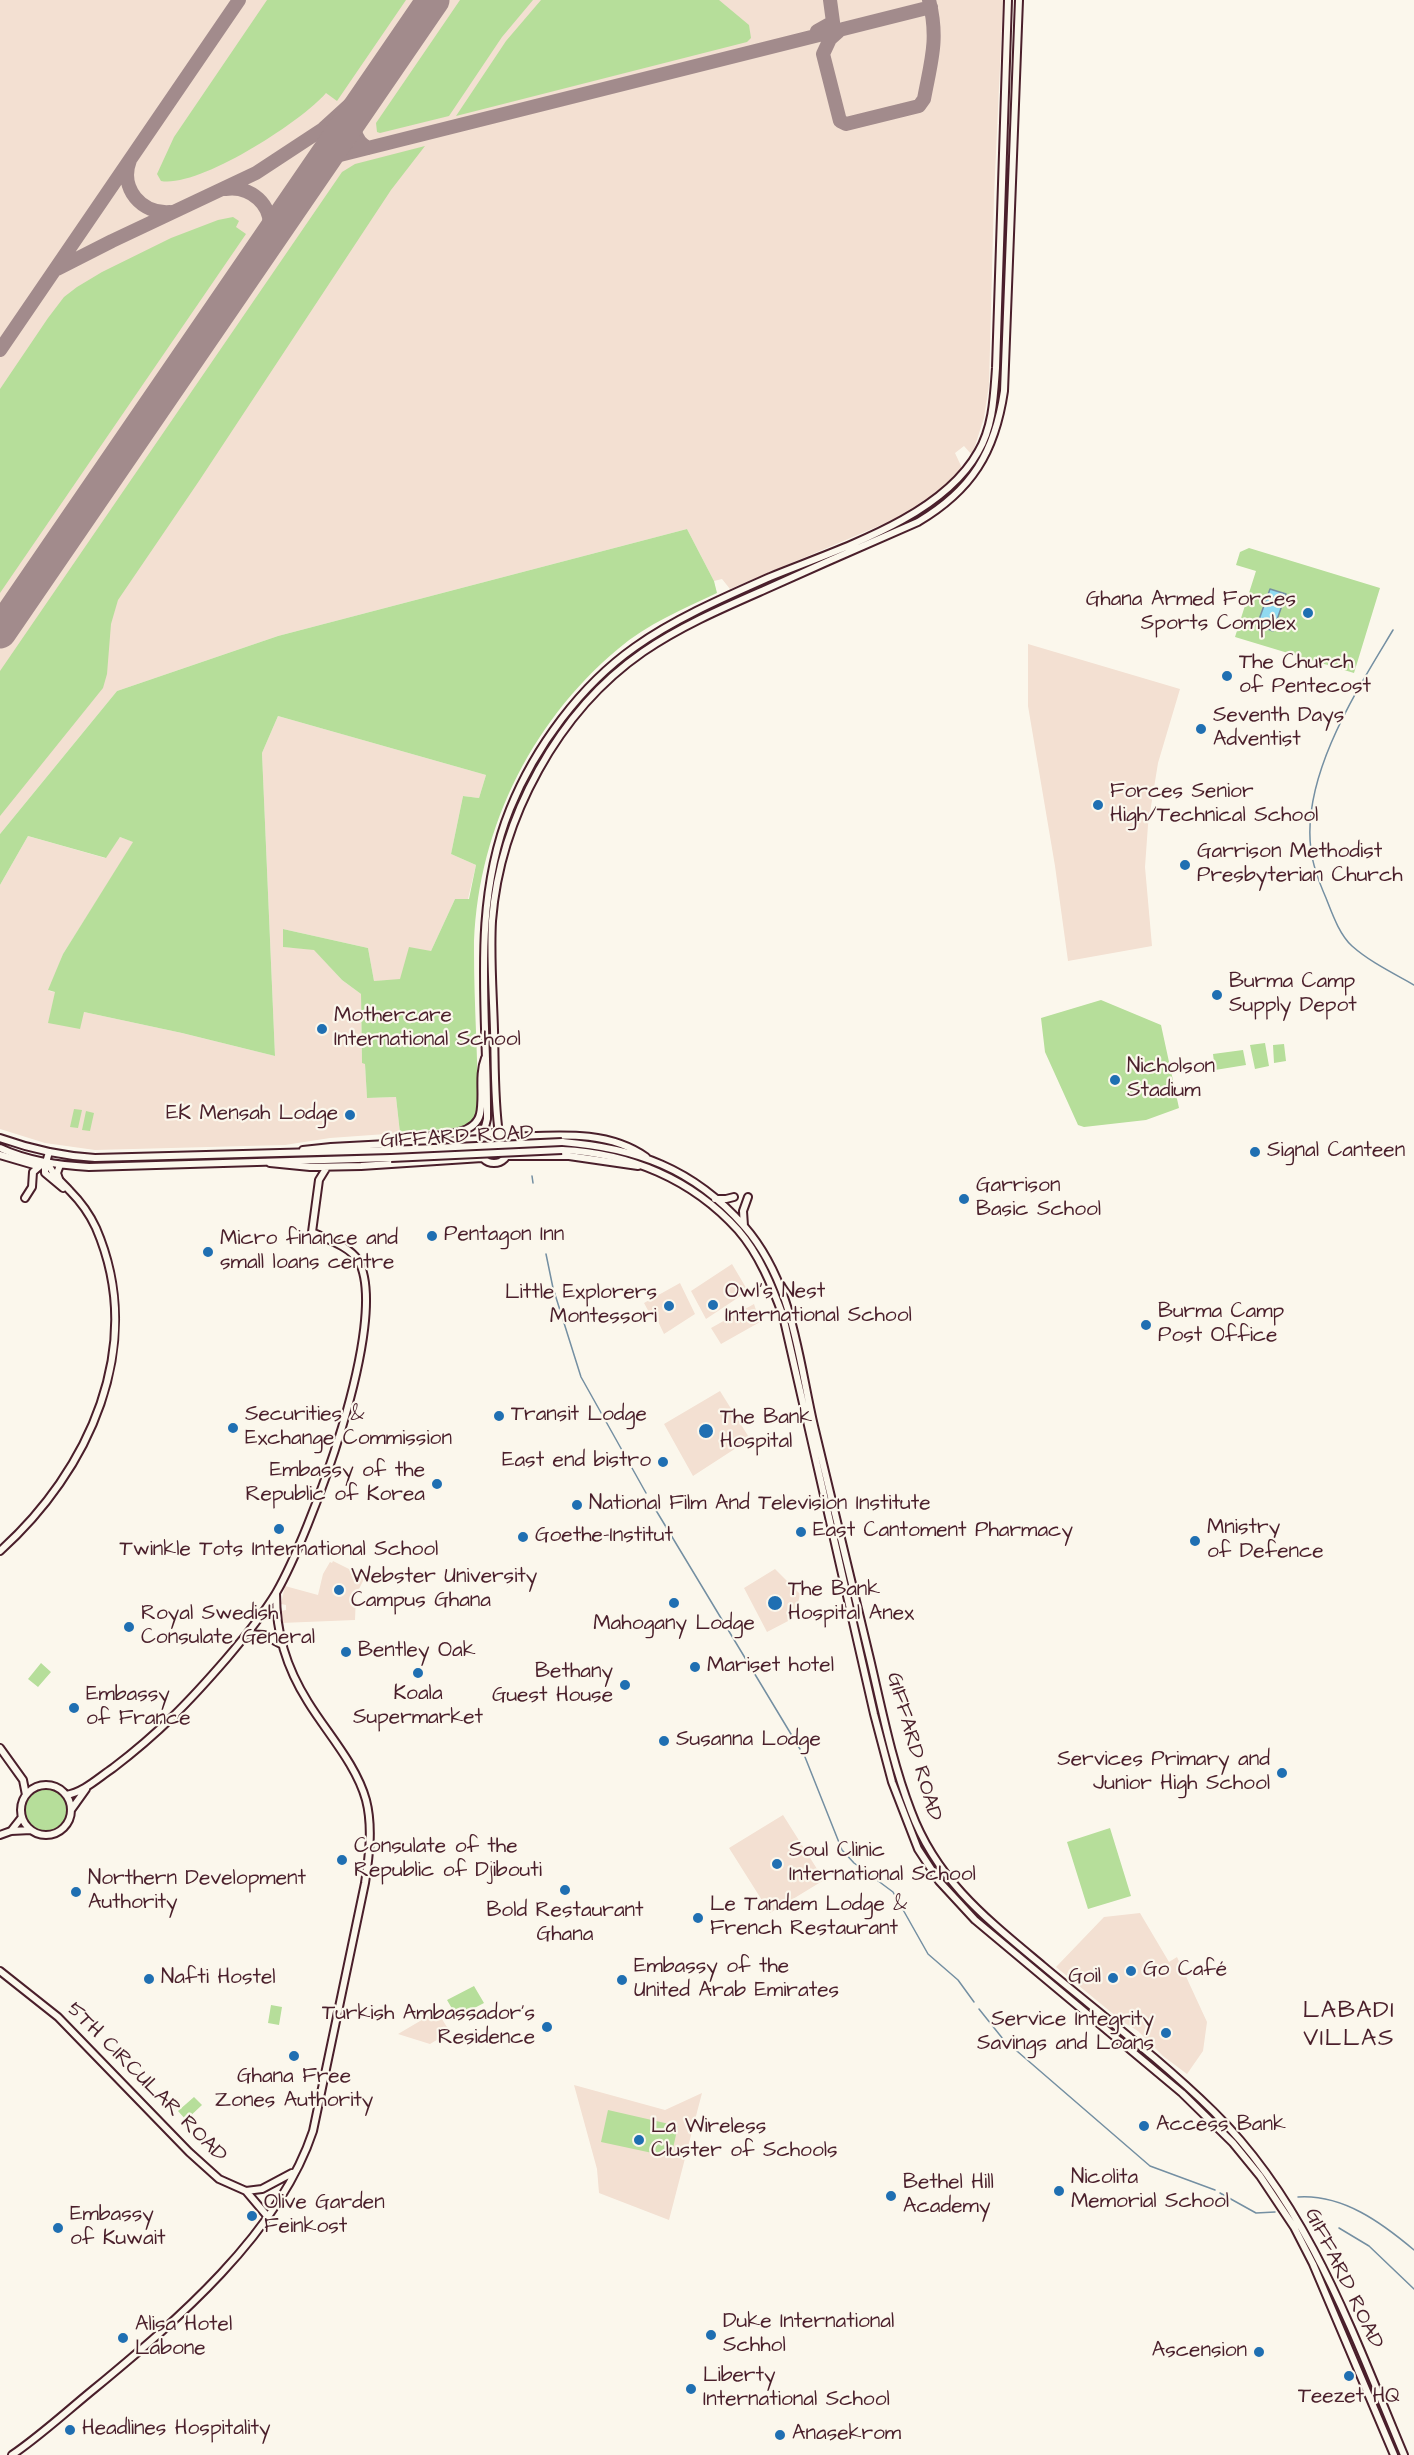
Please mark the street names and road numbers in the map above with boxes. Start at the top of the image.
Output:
street label: GIFFARD ROAD [380,1121,534,1155]
street label: GIFFARD ROAD [880,1670,946,1824]
street label: 5TH CIRCULAR ROAD [61,1998,231,2168]
street label: GIFFARD ROAD [1298,2205,1388,2353]

